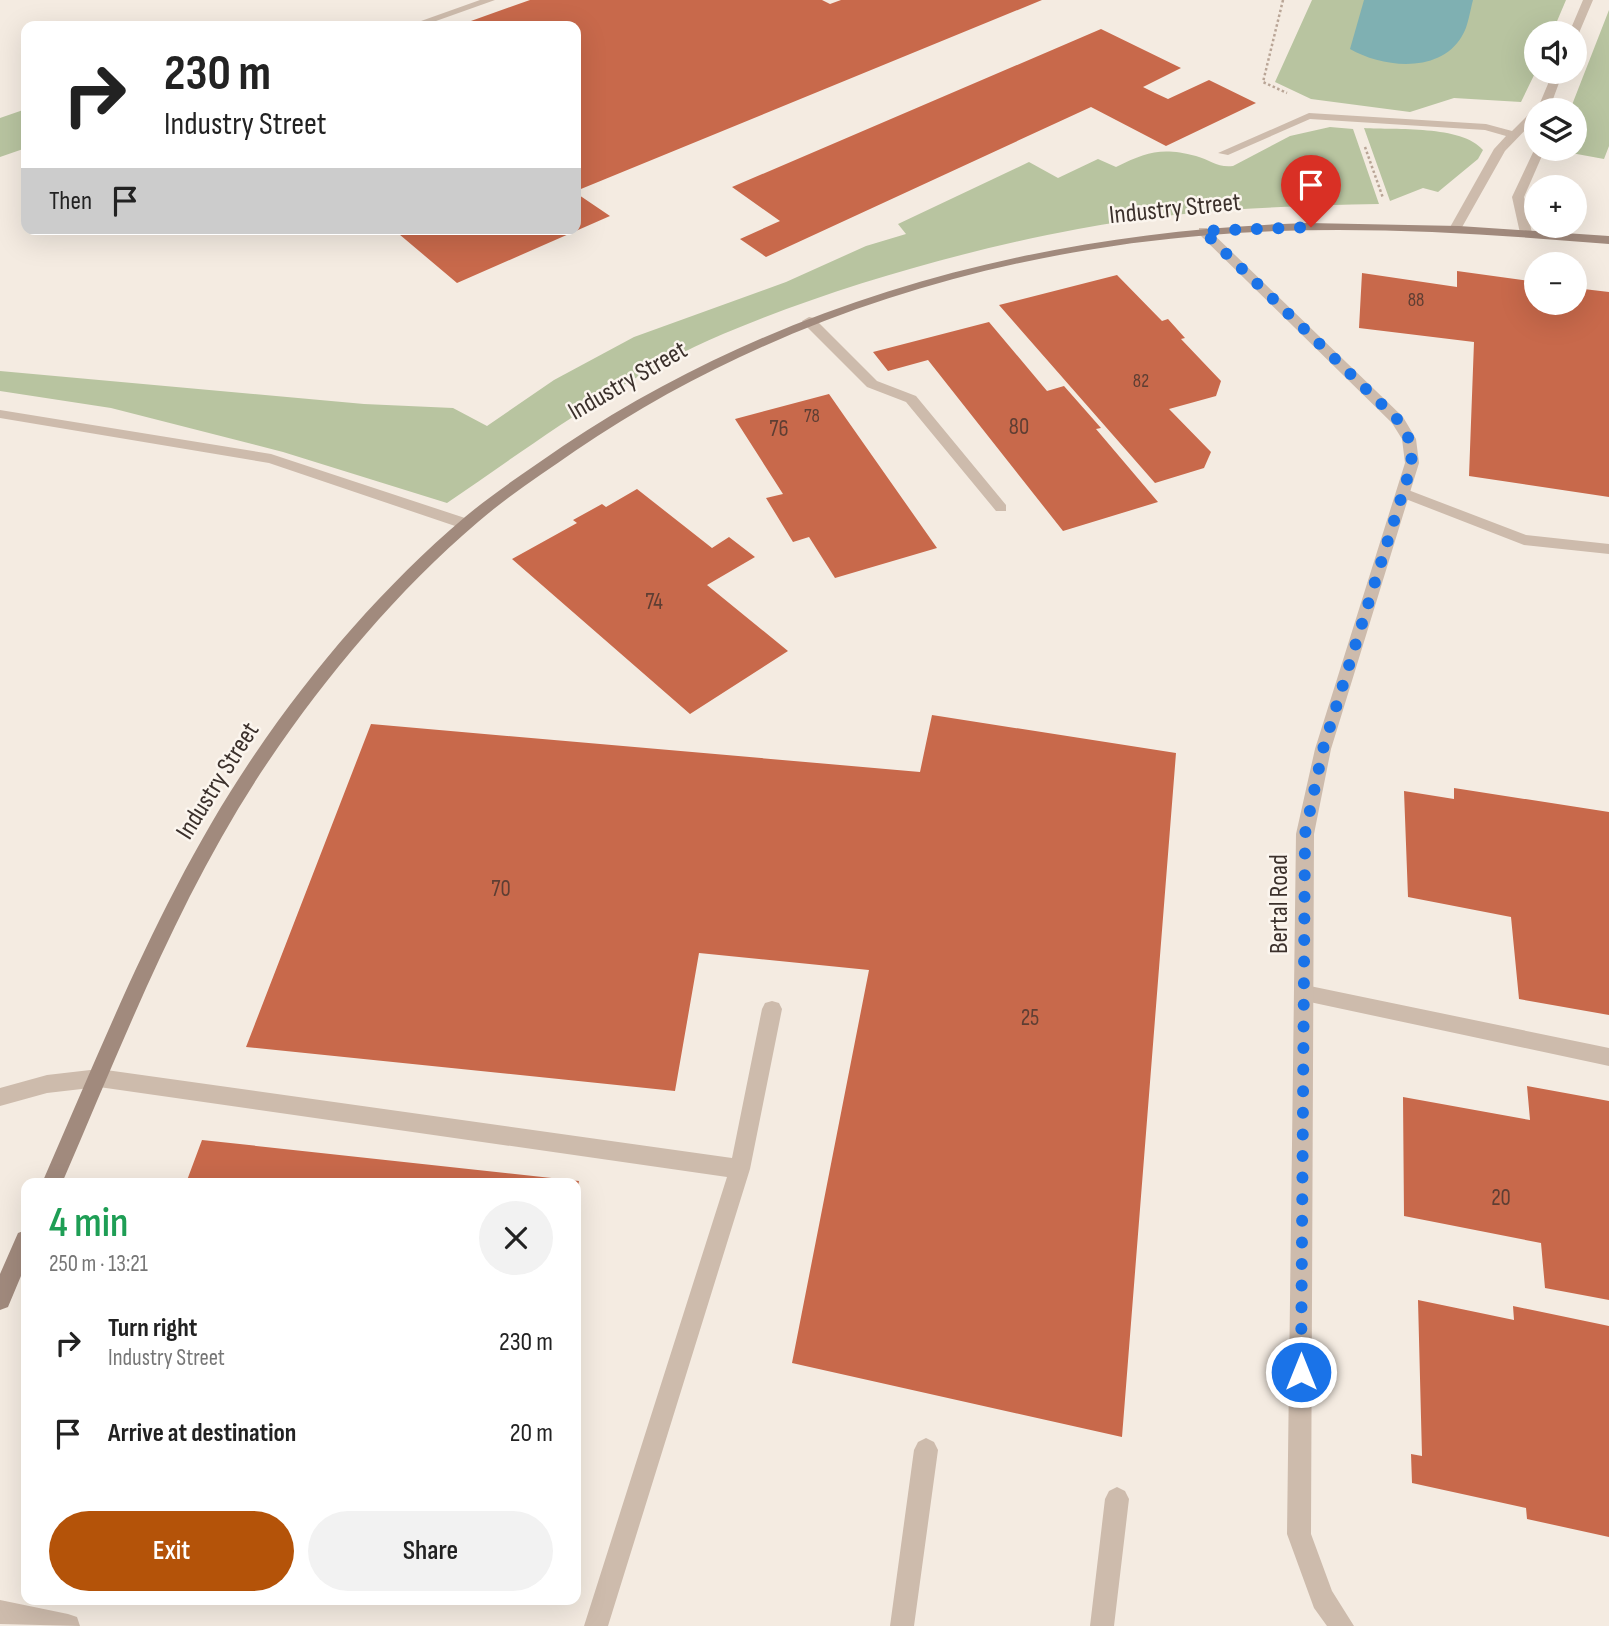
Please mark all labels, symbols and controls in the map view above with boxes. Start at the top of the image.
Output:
map controls [1524,21,1587,315]
button: sound [1524,21,1587,84]
text: 230 m [164,45,271,104]
icon: right [49,49,140,140]
button: layers [1524,98,1587,161]
text: Industry Street [164,105,327,144]
pin [1281,155,1341,227]
icon: arrive [1292,166,1330,204]
button: + [1524,175,1587,238]
icon: arrive [106,182,144,220]
text: Then [49,186,92,217]
street label: Industry Street [1108,187,1242,231]
button: − [1524,252,1587,315]
house number: 88 [1408,289,1424,312]
street label: Industry Street [563,335,693,427]
house number: 82 [1133,370,1149,393]
house number: 78 [804,405,820,428]
house number: 80 [1009,413,1029,441]
house number: 76 [769,415,789,443]
house number: 74 [645,588,663,616]
street label: Industry Street [170,717,266,845]
street label: Bertal Road [1264,854,1295,954]
house number: 70 [491,875,511,903]
house number: 25 [1021,1004,1039,1032]
house number: 20 [1491,1184,1511,1212]
text: 4 min [49,1198,128,1249]
button: close [479,1201,553,1275]
text: 250 m · 13:21 [49,1250,148,1278]
text: Turn right [108,1313,197,1344]
icon: right [49,1324,87,1362]
text: 230 m [499,1327,553,1358]
position arrow [1264,1335,1338,1409]
text: Industry Street [108,1344,225,1372]
icon: arrive [49,1415,87,1453]
text: Arrive at destination [108,1418,296,1449]
text: 20 m [510,1418,553,1449]
button: Exit [49,1511,294,1591]
button: Share [308,1511,553,1591]

